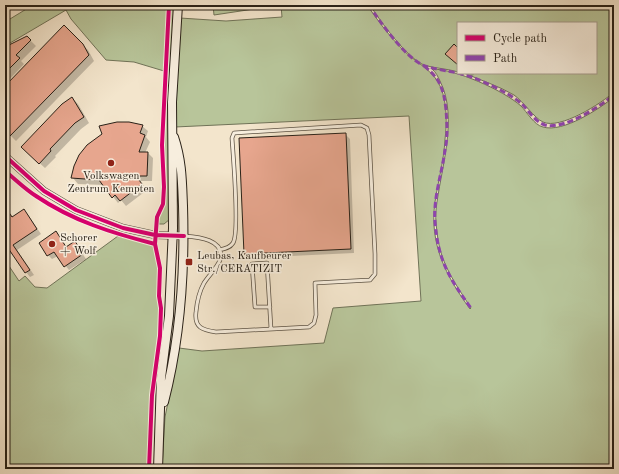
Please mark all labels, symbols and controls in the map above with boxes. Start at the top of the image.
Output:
legend [457,22,597,74]
text: Cycle path [493,33,548,45]
text: Path [493,53,518,65]
marker: Volkswagen Zentrum Kempten [106,158,116,168]
place label: Volkswagen Zentrum Kempten [68,171,154,195]
place label: Schorer + Wolf [60,233,98,257]
marker: Schorer + Wolf [47,239,57,249]
place label: Leubas, Kaufbeurer Str./CERATIZIT [197,251,292,275]
marker: Leubas, Kaufbeurer Str./CERATIZIT [184,257,194,267]

